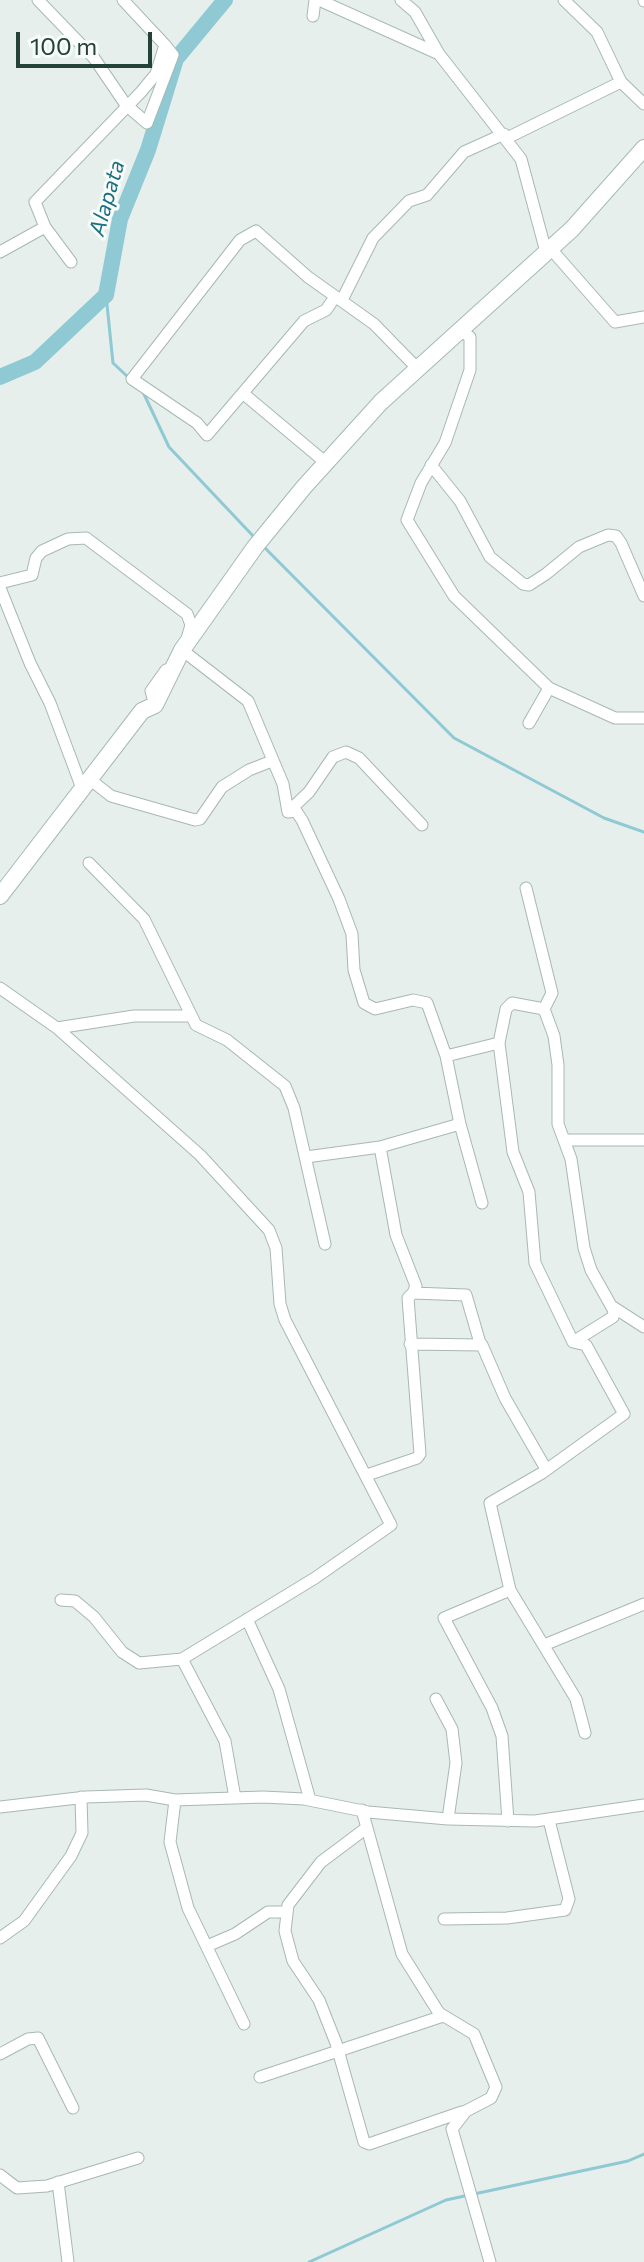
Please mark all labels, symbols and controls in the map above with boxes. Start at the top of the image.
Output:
scale bar [20,16,156,66]
text: 100 m [30,31,97,60]
water label: Alapata [84,157,130,239]

